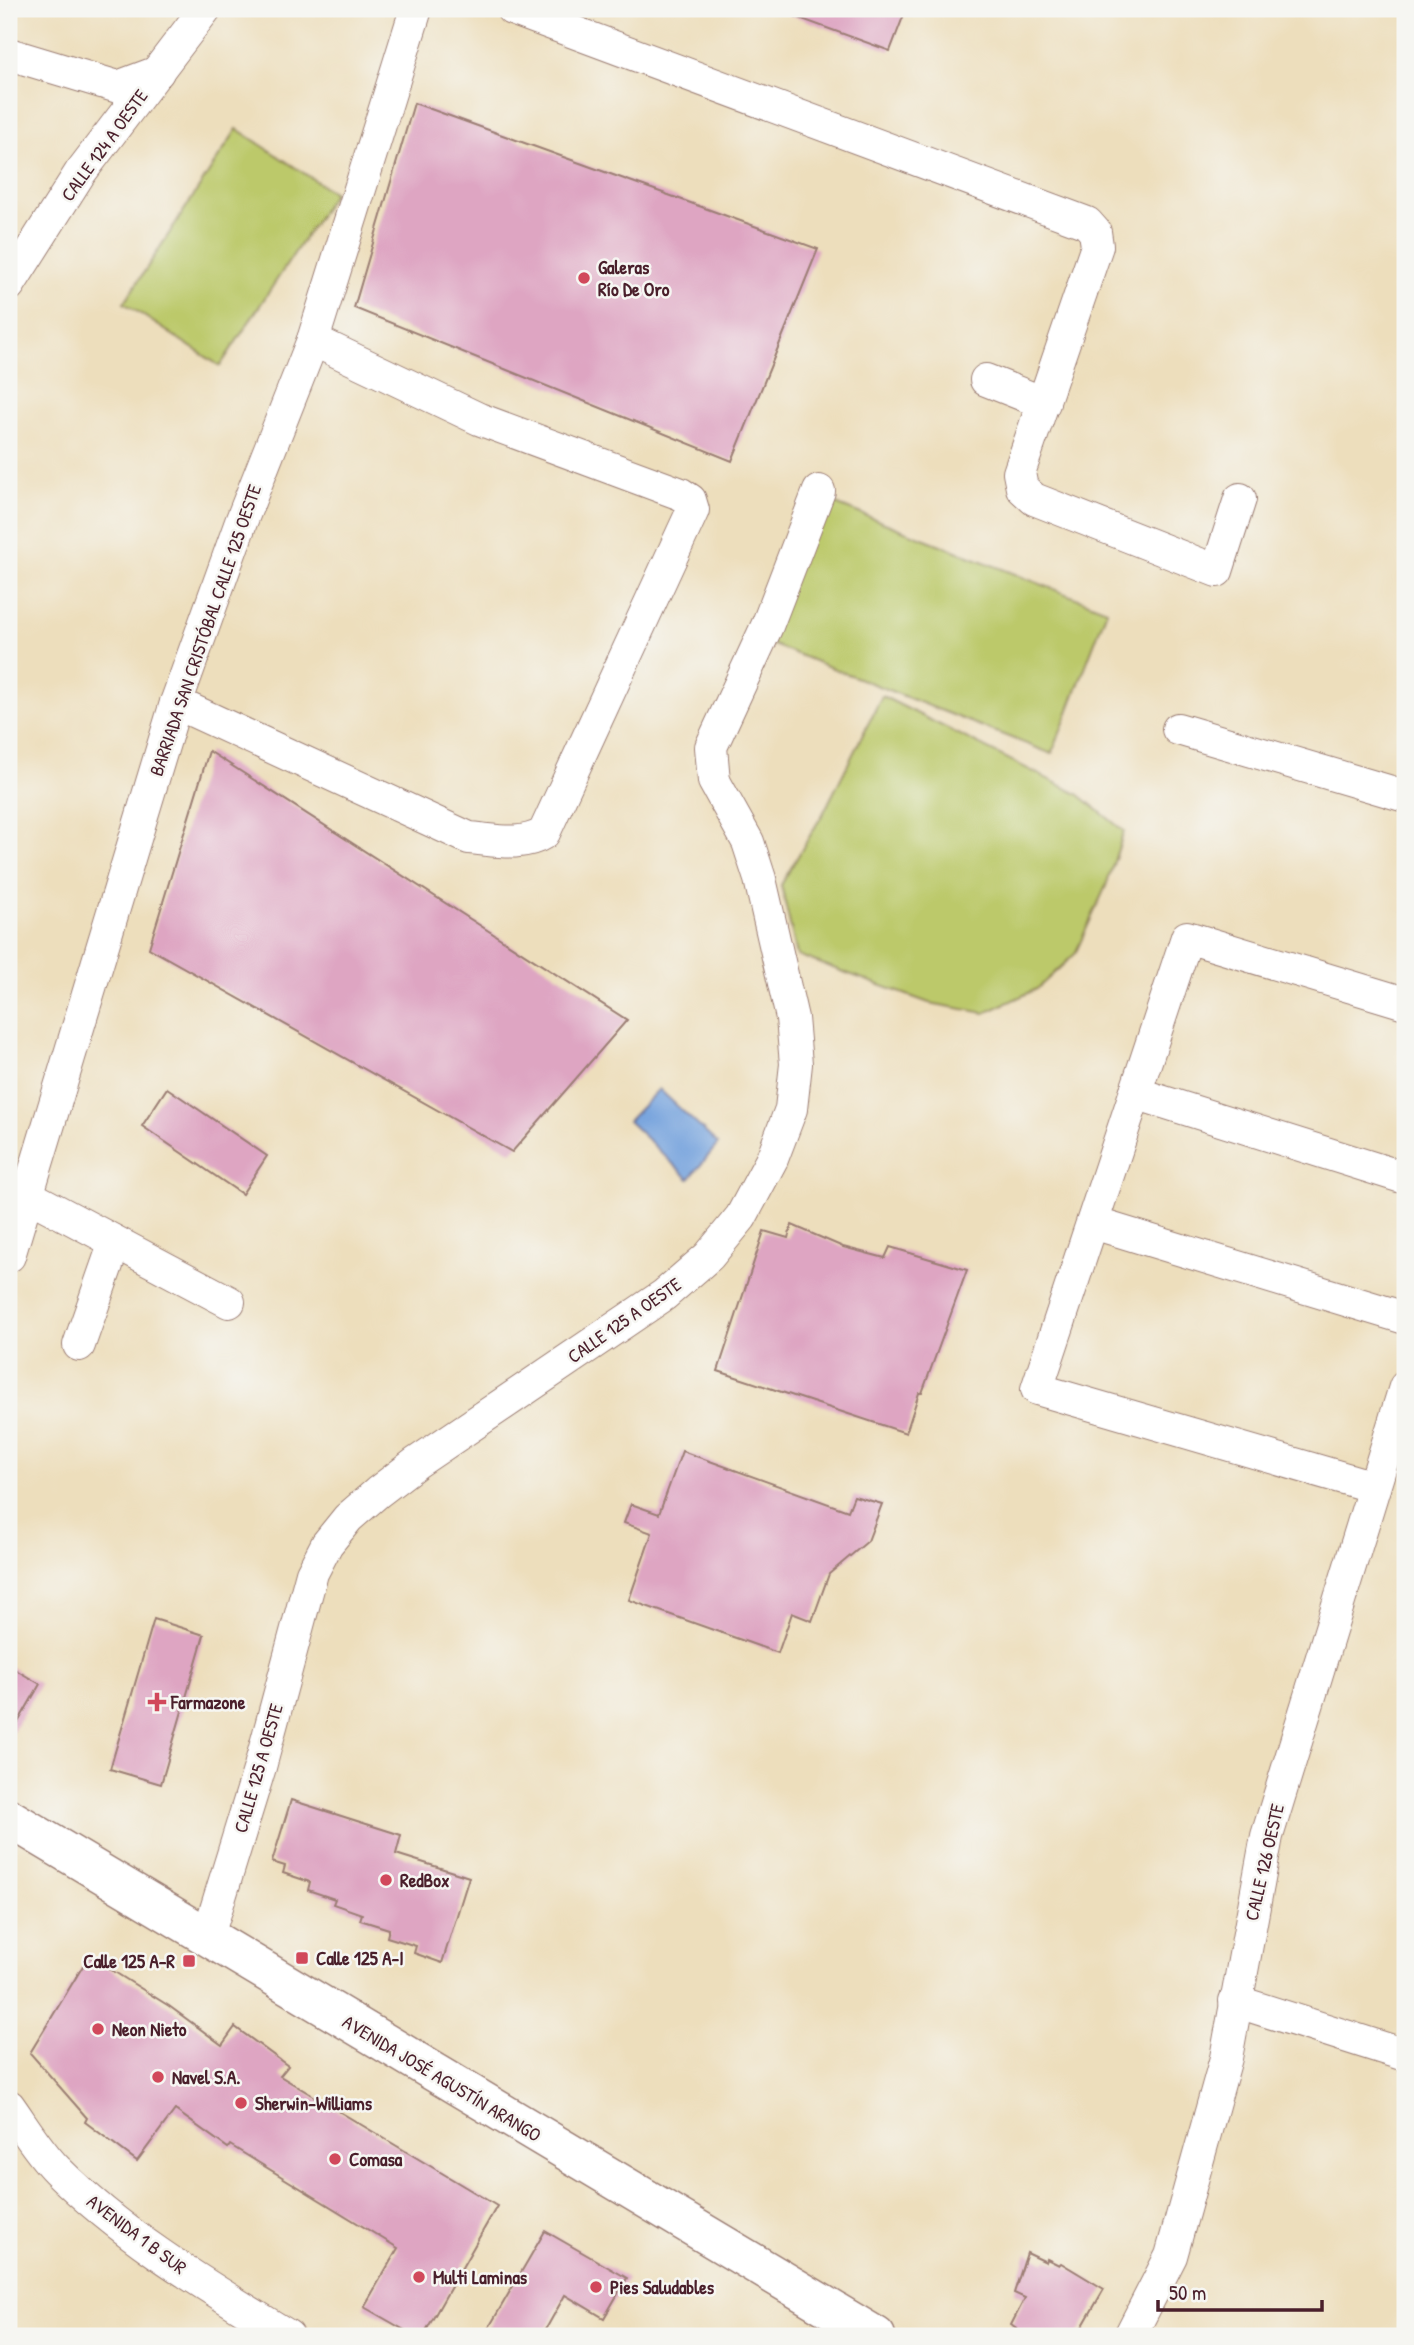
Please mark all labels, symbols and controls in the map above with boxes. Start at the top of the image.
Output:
street label: CALLE 124 A OESTE [55,83,154,206]
place label: Galeras Río De Oro [598,254,670,302]
marker: Galeras Río De Oro [576,270,592,286]
street label: BARRIADA SAN CRISTÓBAL CALLE 125 OESTE [143,480,267,779]
street label: CALLE 125 A OESTE [562,1271,687,1369]
place label: Farmazone [170,1689,246,1715]
marker: Farmazone [149,1694,165,1710]
street label: CALLE 125 A OESTE [227,1700,289,1836]
street label: CALLE 126 OESTE [1238,1800,1290,1923]
place label: RedBox [400,1867,450,1893]
marker: RedBox [378,1872,394,1888]
place label: Calle 125 A-I [316,1945,404,1971]
place label: Calle 125 A-R [83,1948,175,1974]
marker: Calle 125 A-I [294,1950,310,1966]
marker: Calle 125 A-R [181,1953,197,1969]
street label: AVENIDA JOSÉ AGUSTÍN ARANGO [338,2008,546,2148]
place label: Neon Nieto [112,2016,187,2042]
marker: Neon Nieto [90,2021,106,2037]
place label: Navel S.A. [172,2064,240,2090]
marker: Navel S.A. [150,2069,166,2085]
place label: Sherwin-Williams [255,2090,373,2116]
marker: Sherwin-Williams [233,2095,249,2111]
place label: Comasa [349,2146,403,2172]
marker: Comasa [327,2151,343,2167]
street label: AVENIDA 1 B SUR [82,2188,193,2280]
place label: Multi Laminas [433,2264,528,2290]
scale bar [1158,2268,1323,2312]
marker: Multi Laminas [411,2269,427,2285]
place label: Pies Saludables [610,2274,715,2300]
text: 50 m [1169,2278,1206,2307]
marker: Pies Saludables [588,2279,604,2295]

